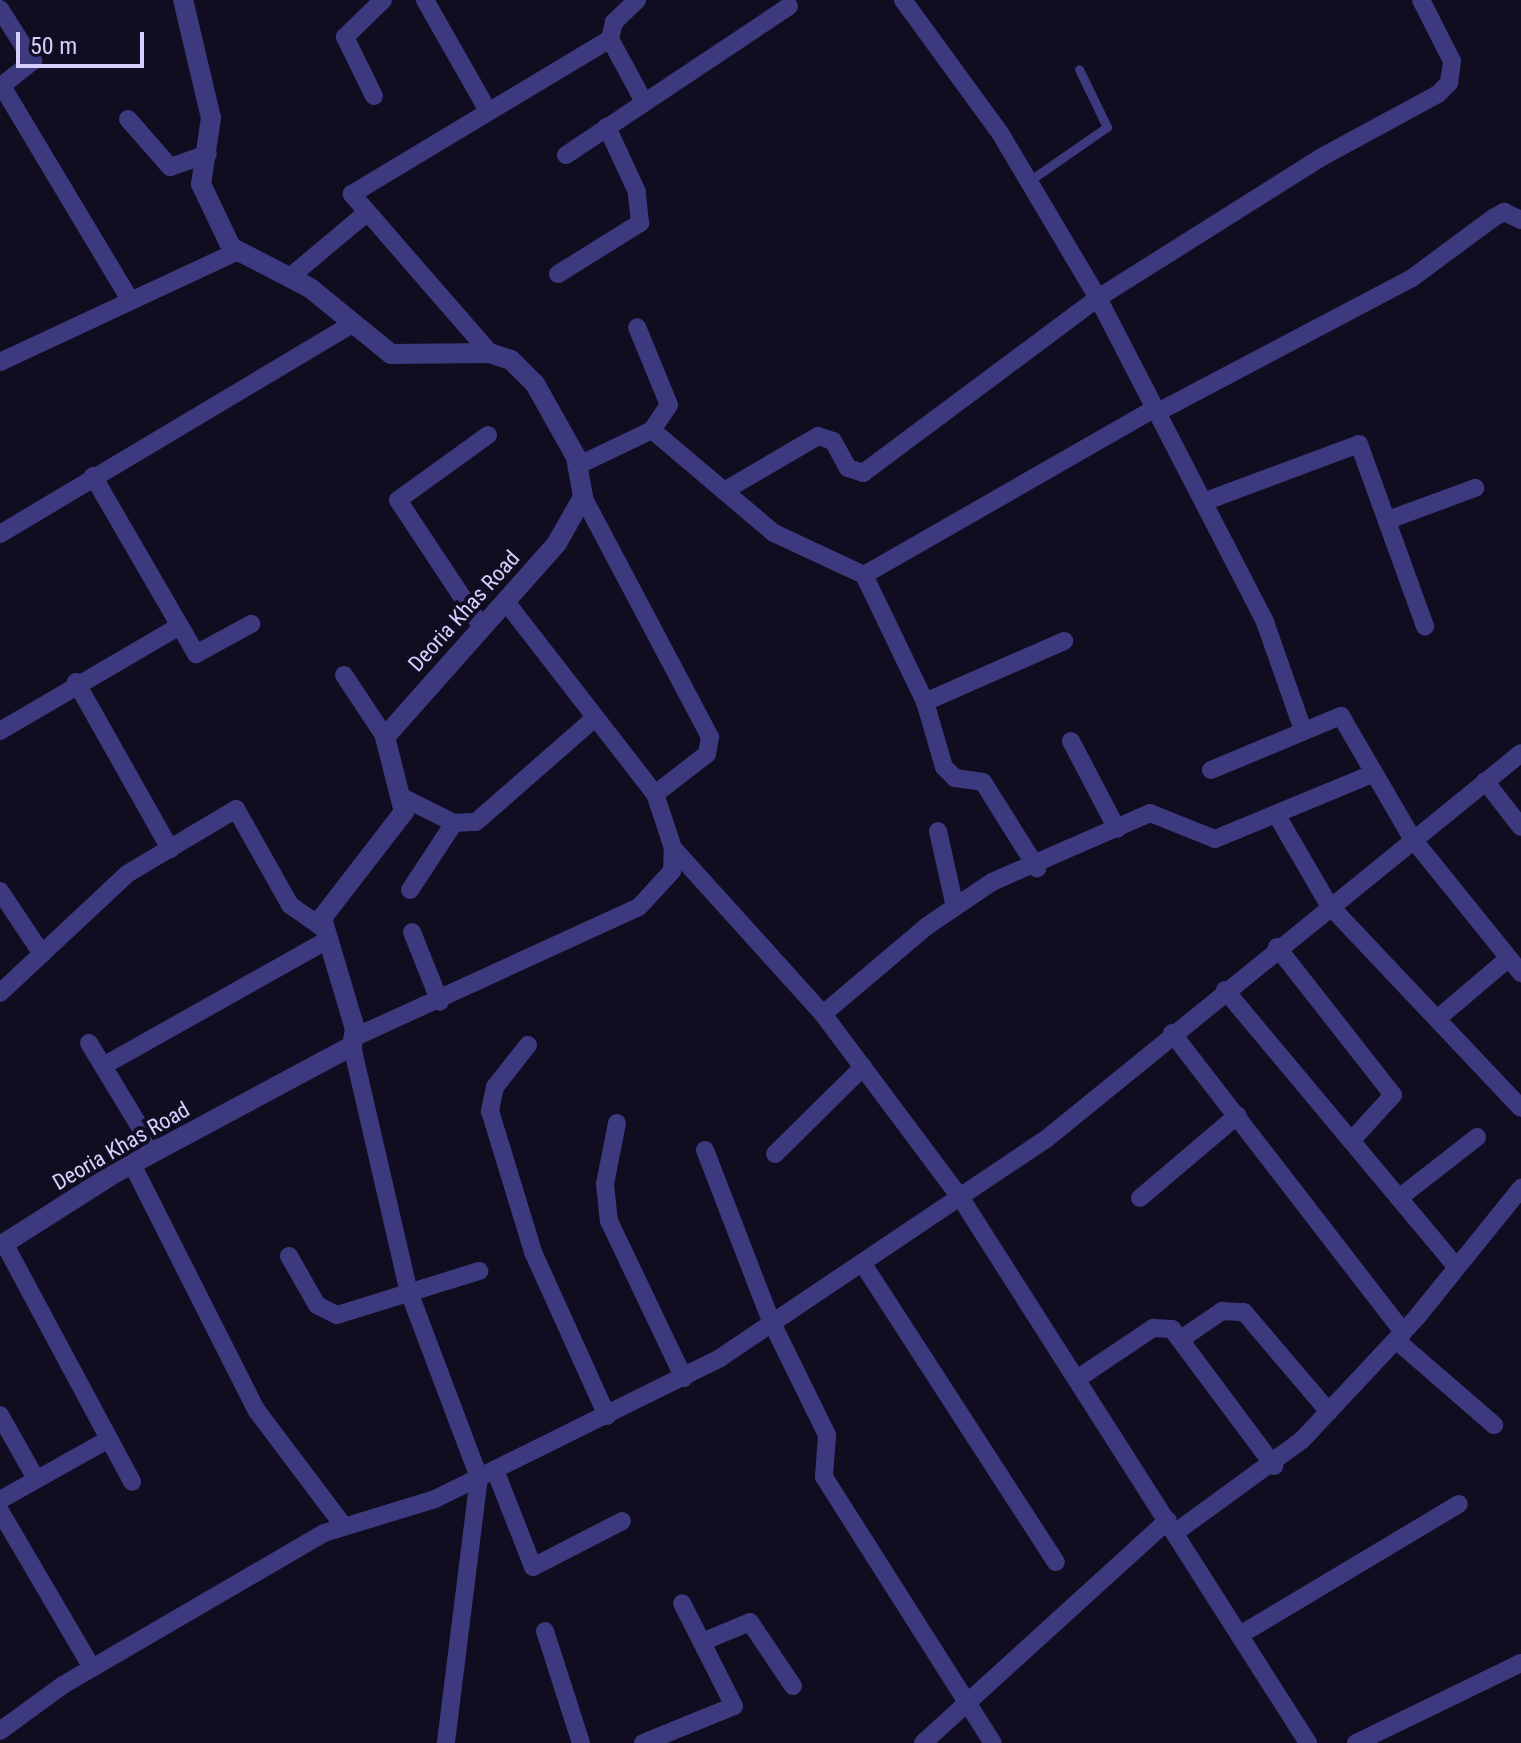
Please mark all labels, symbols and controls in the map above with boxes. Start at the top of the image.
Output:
scale bar [20,16,148,66]
text: 50 m [30,32,77,60]
street label: Deoria Khas Road [403,545,525,677]
street label: Deoria Khas Road [48,1096,194,1196]

